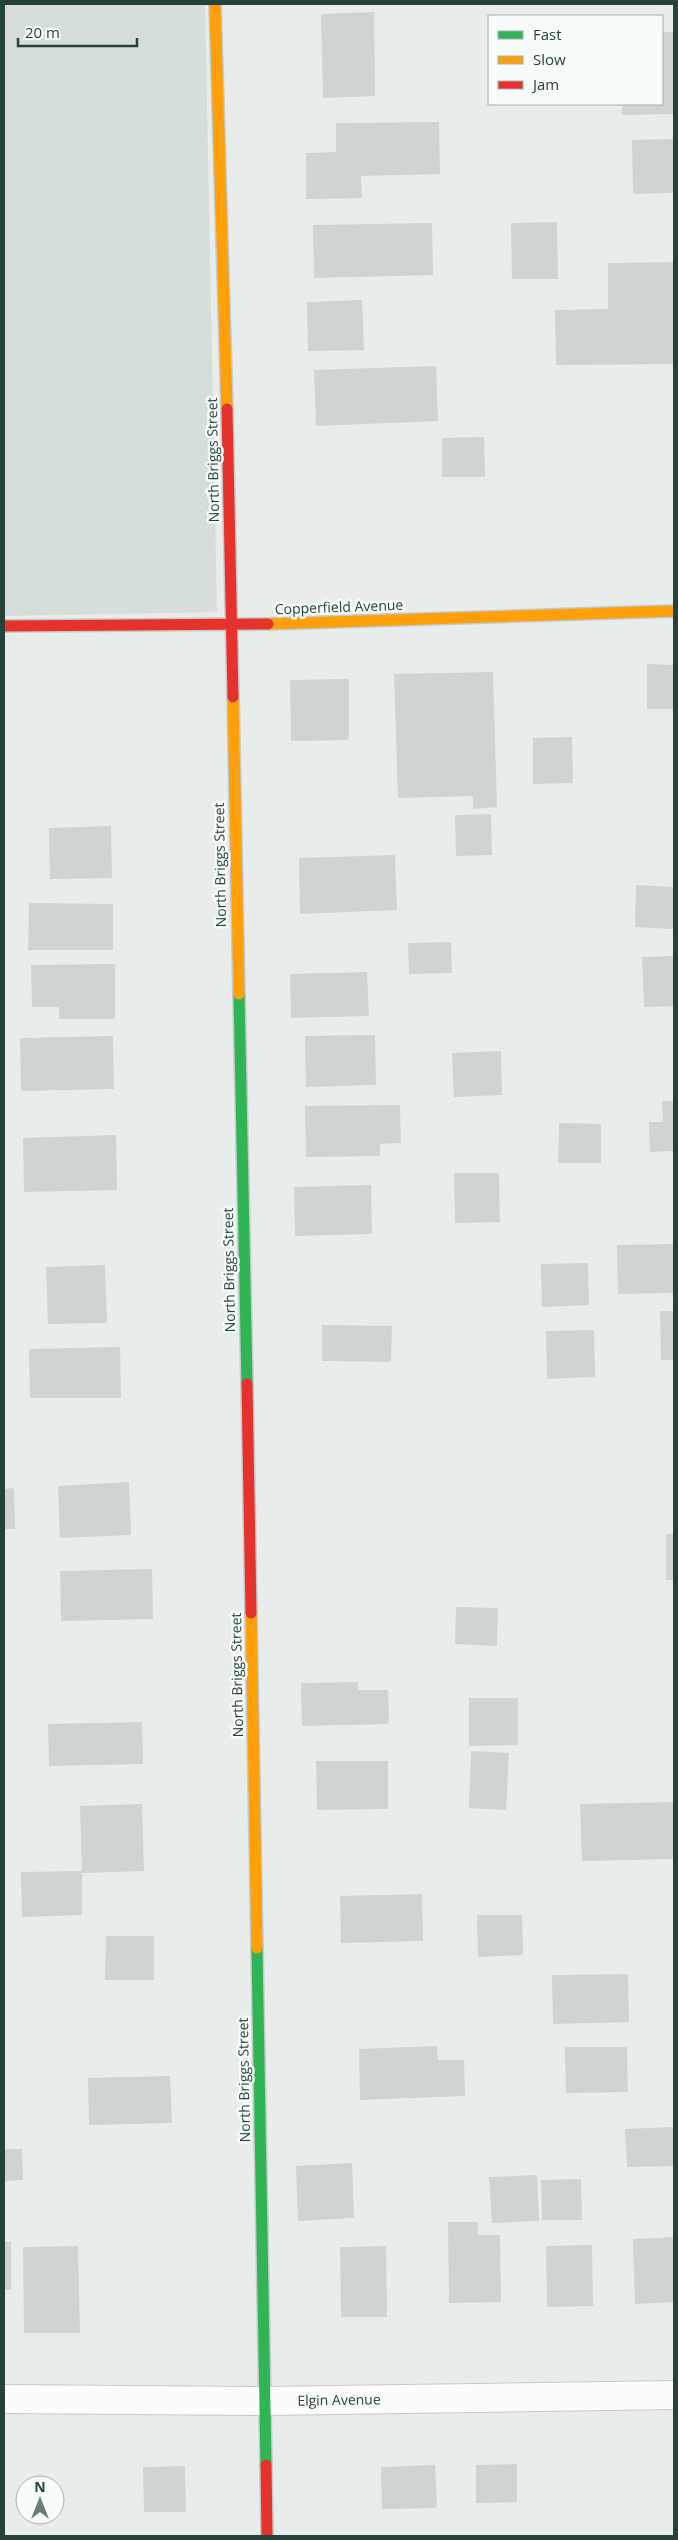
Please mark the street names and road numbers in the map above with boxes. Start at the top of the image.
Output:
street label: North Briggs Street [202,397,223,523]
street label: Copperfield Avenue [274,595,404,618]
street label: North Briggs Street [209,802,230,928]
street label: North Briggs Street [218,1207,239,1333]
street label: North Briggs Street [226,1612,247,1738]
street label: North Briggs Street [233,2017,254,2143]
street label: Elgin Avenue [297,2389,381,2410]

